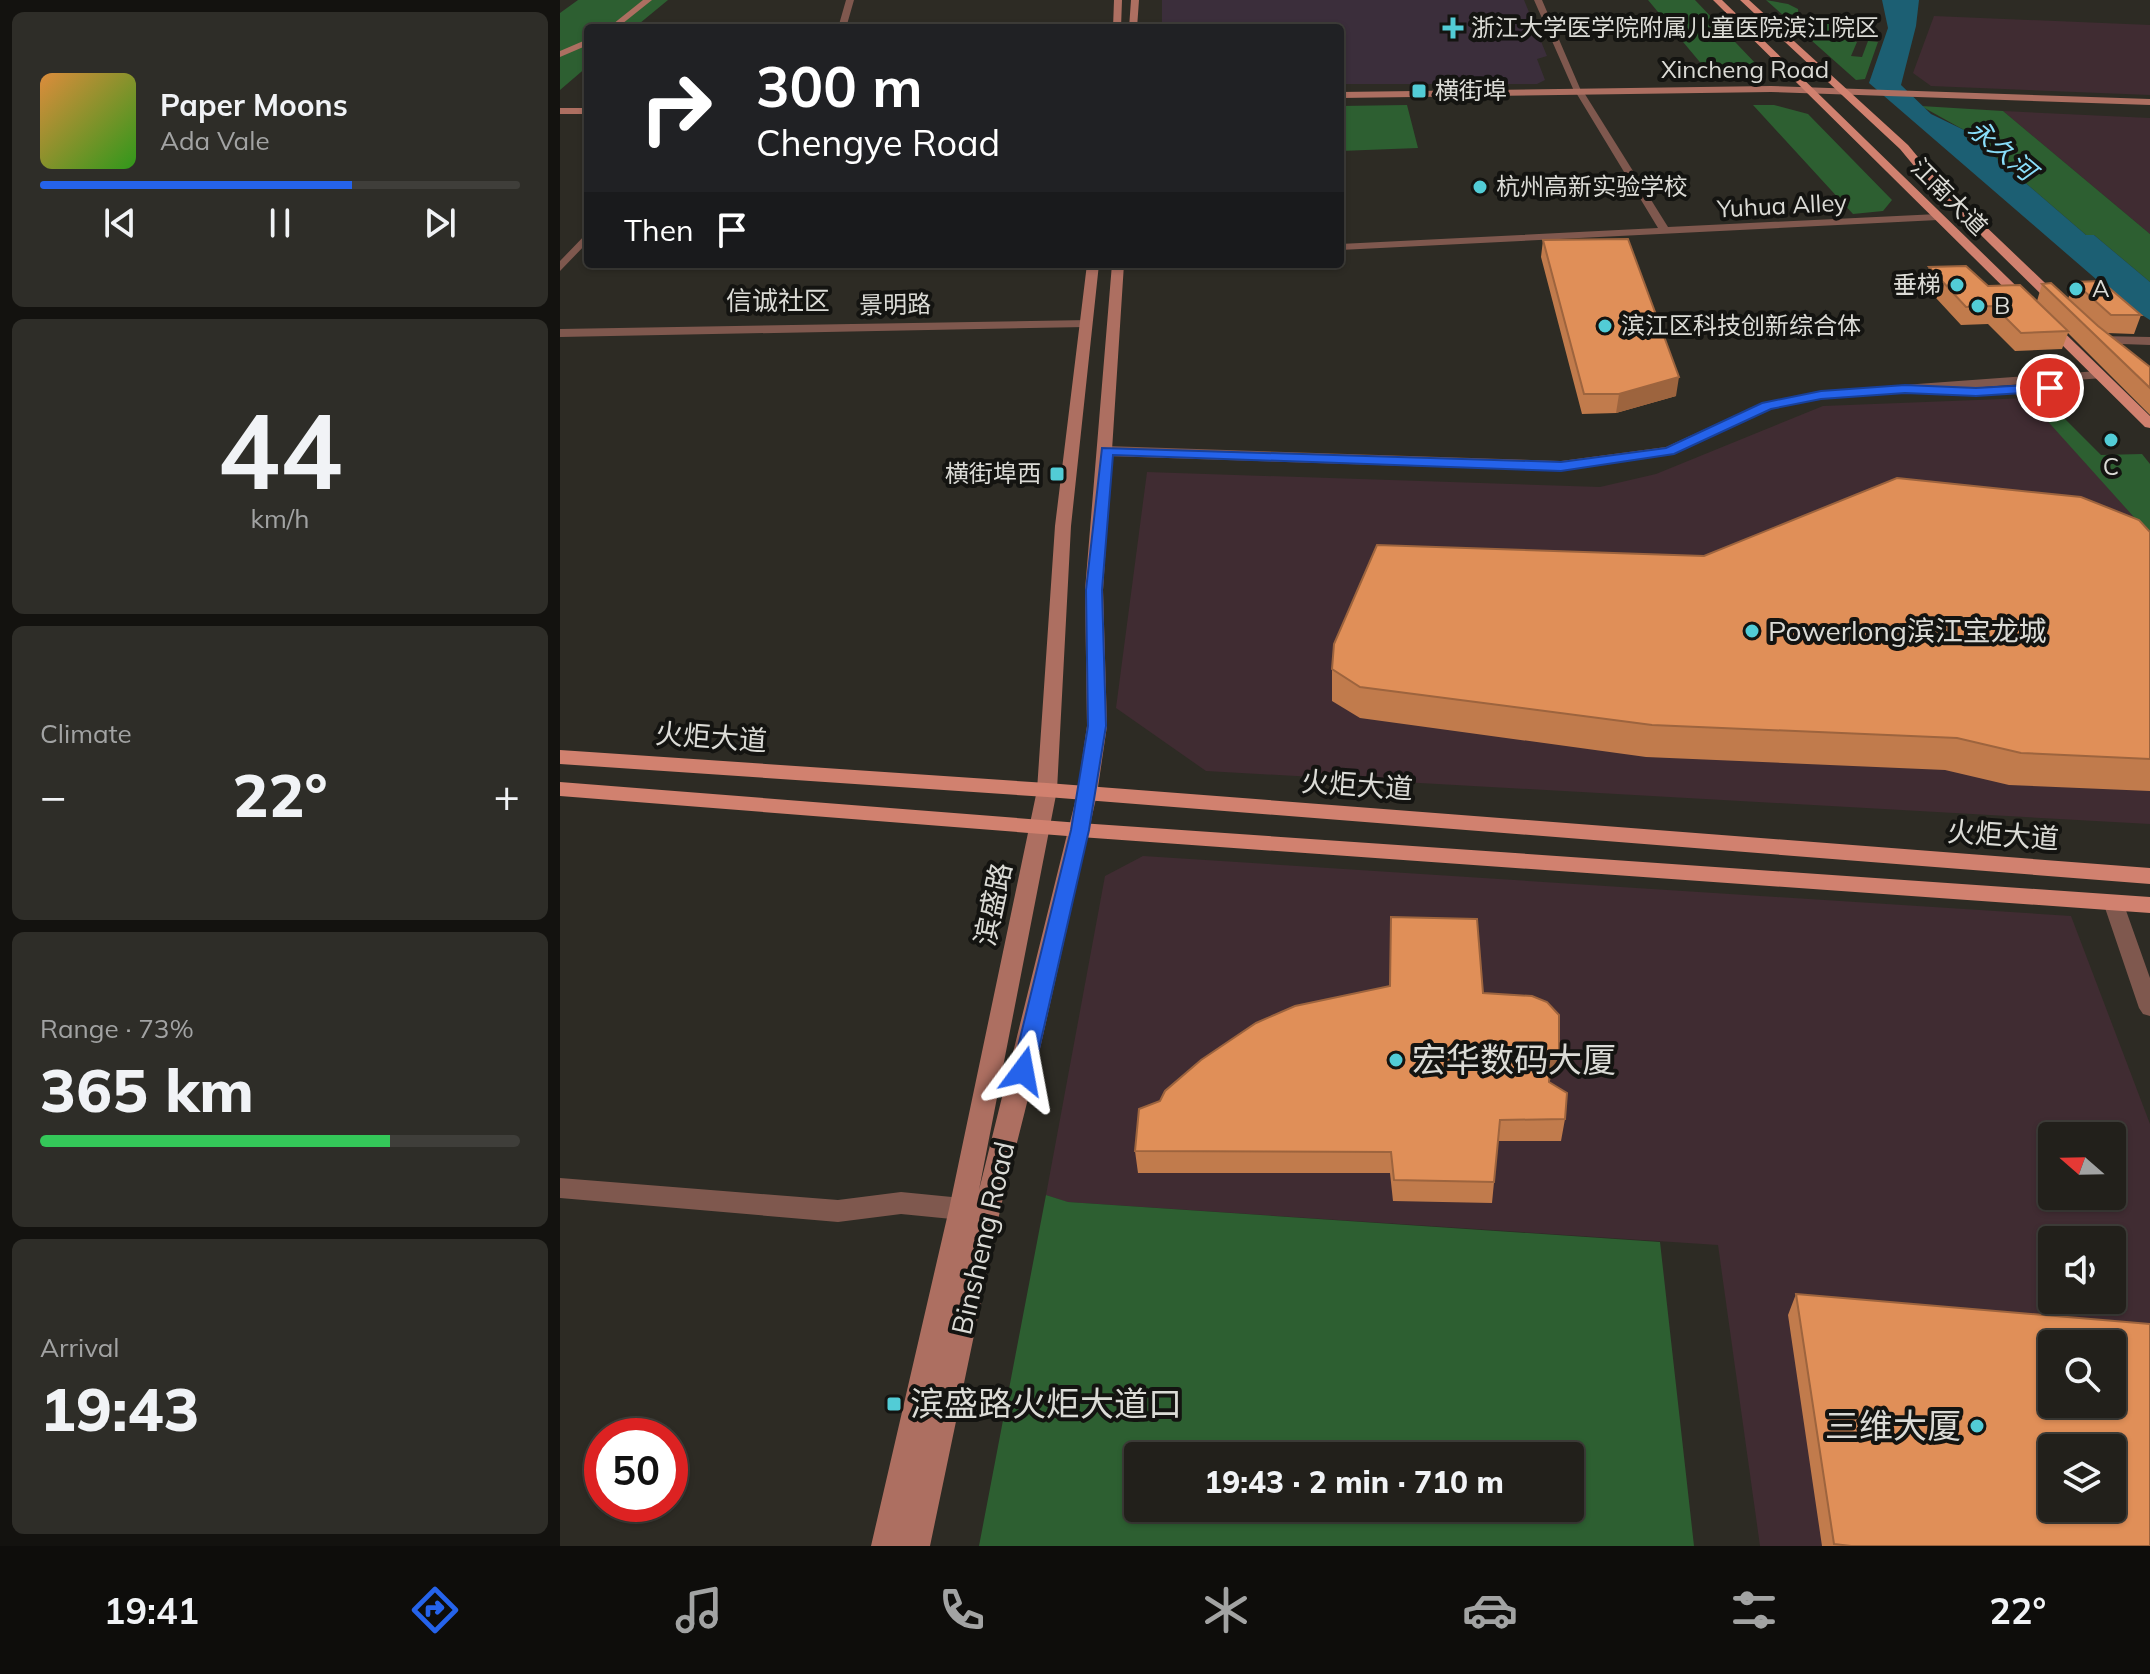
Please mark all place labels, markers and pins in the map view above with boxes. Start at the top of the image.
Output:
place label: 浙江大学医学院附属儿童医院滨江院区 [1471,12,1879,42]
marker: 浙江大学医学院附属儿童医院滨江院区 [1442,17,1464,39]
place label: 横街埠 [1435,75,1507,105]
marker: 横街埠 [1410,82,1428,100]
place label: 杭州高新实验学校 [1496,171,1688,201]
marker: 杭州高新实验学校 [1471,178,1489,196]
place label: 垂梯 [1893,269,1941,299]
place label: A [2092,273,2110,303]
marker: 垂梯 [1948,276,1966,294]
marker: A [2067,280,2085,298]
place label: B [1994,290,2010,320]
marker: B [1969,297,1987,315]
place label: 滨江区科技创新综合体 [1621,310,1861,340]
marker: 滨江区科技创新综合体 [1596,317,1614,335]
pin [2016,354,2084,422]
marker: C [2102,431,2120,449]
place label: C [2103,451,2119,481]
place label: 横街埠西 [945,458,1041,488]
marker: 横街埠西 [1048,465,1066,483]
place label: Powerlong滨江宝龙城 [1768,613,2047,648]
marker: Powerlong滨江宝龙城 [1743,622,1761,640]
place label: 宏华数码大厦 [1412,1038,1616,1081]
marker: 宏华数码大厦 [1387,1051,1405,1069]
place label: 滨盛路火炬大道口 [910,1382,1182,1425]
marker: 滨盛路火炬大道口 [885,1395,903,1413]
place label: 三维大厦 [1825,1404,1961,1447]
marker: 三维大厦 [1968,1417,1986,1435]

